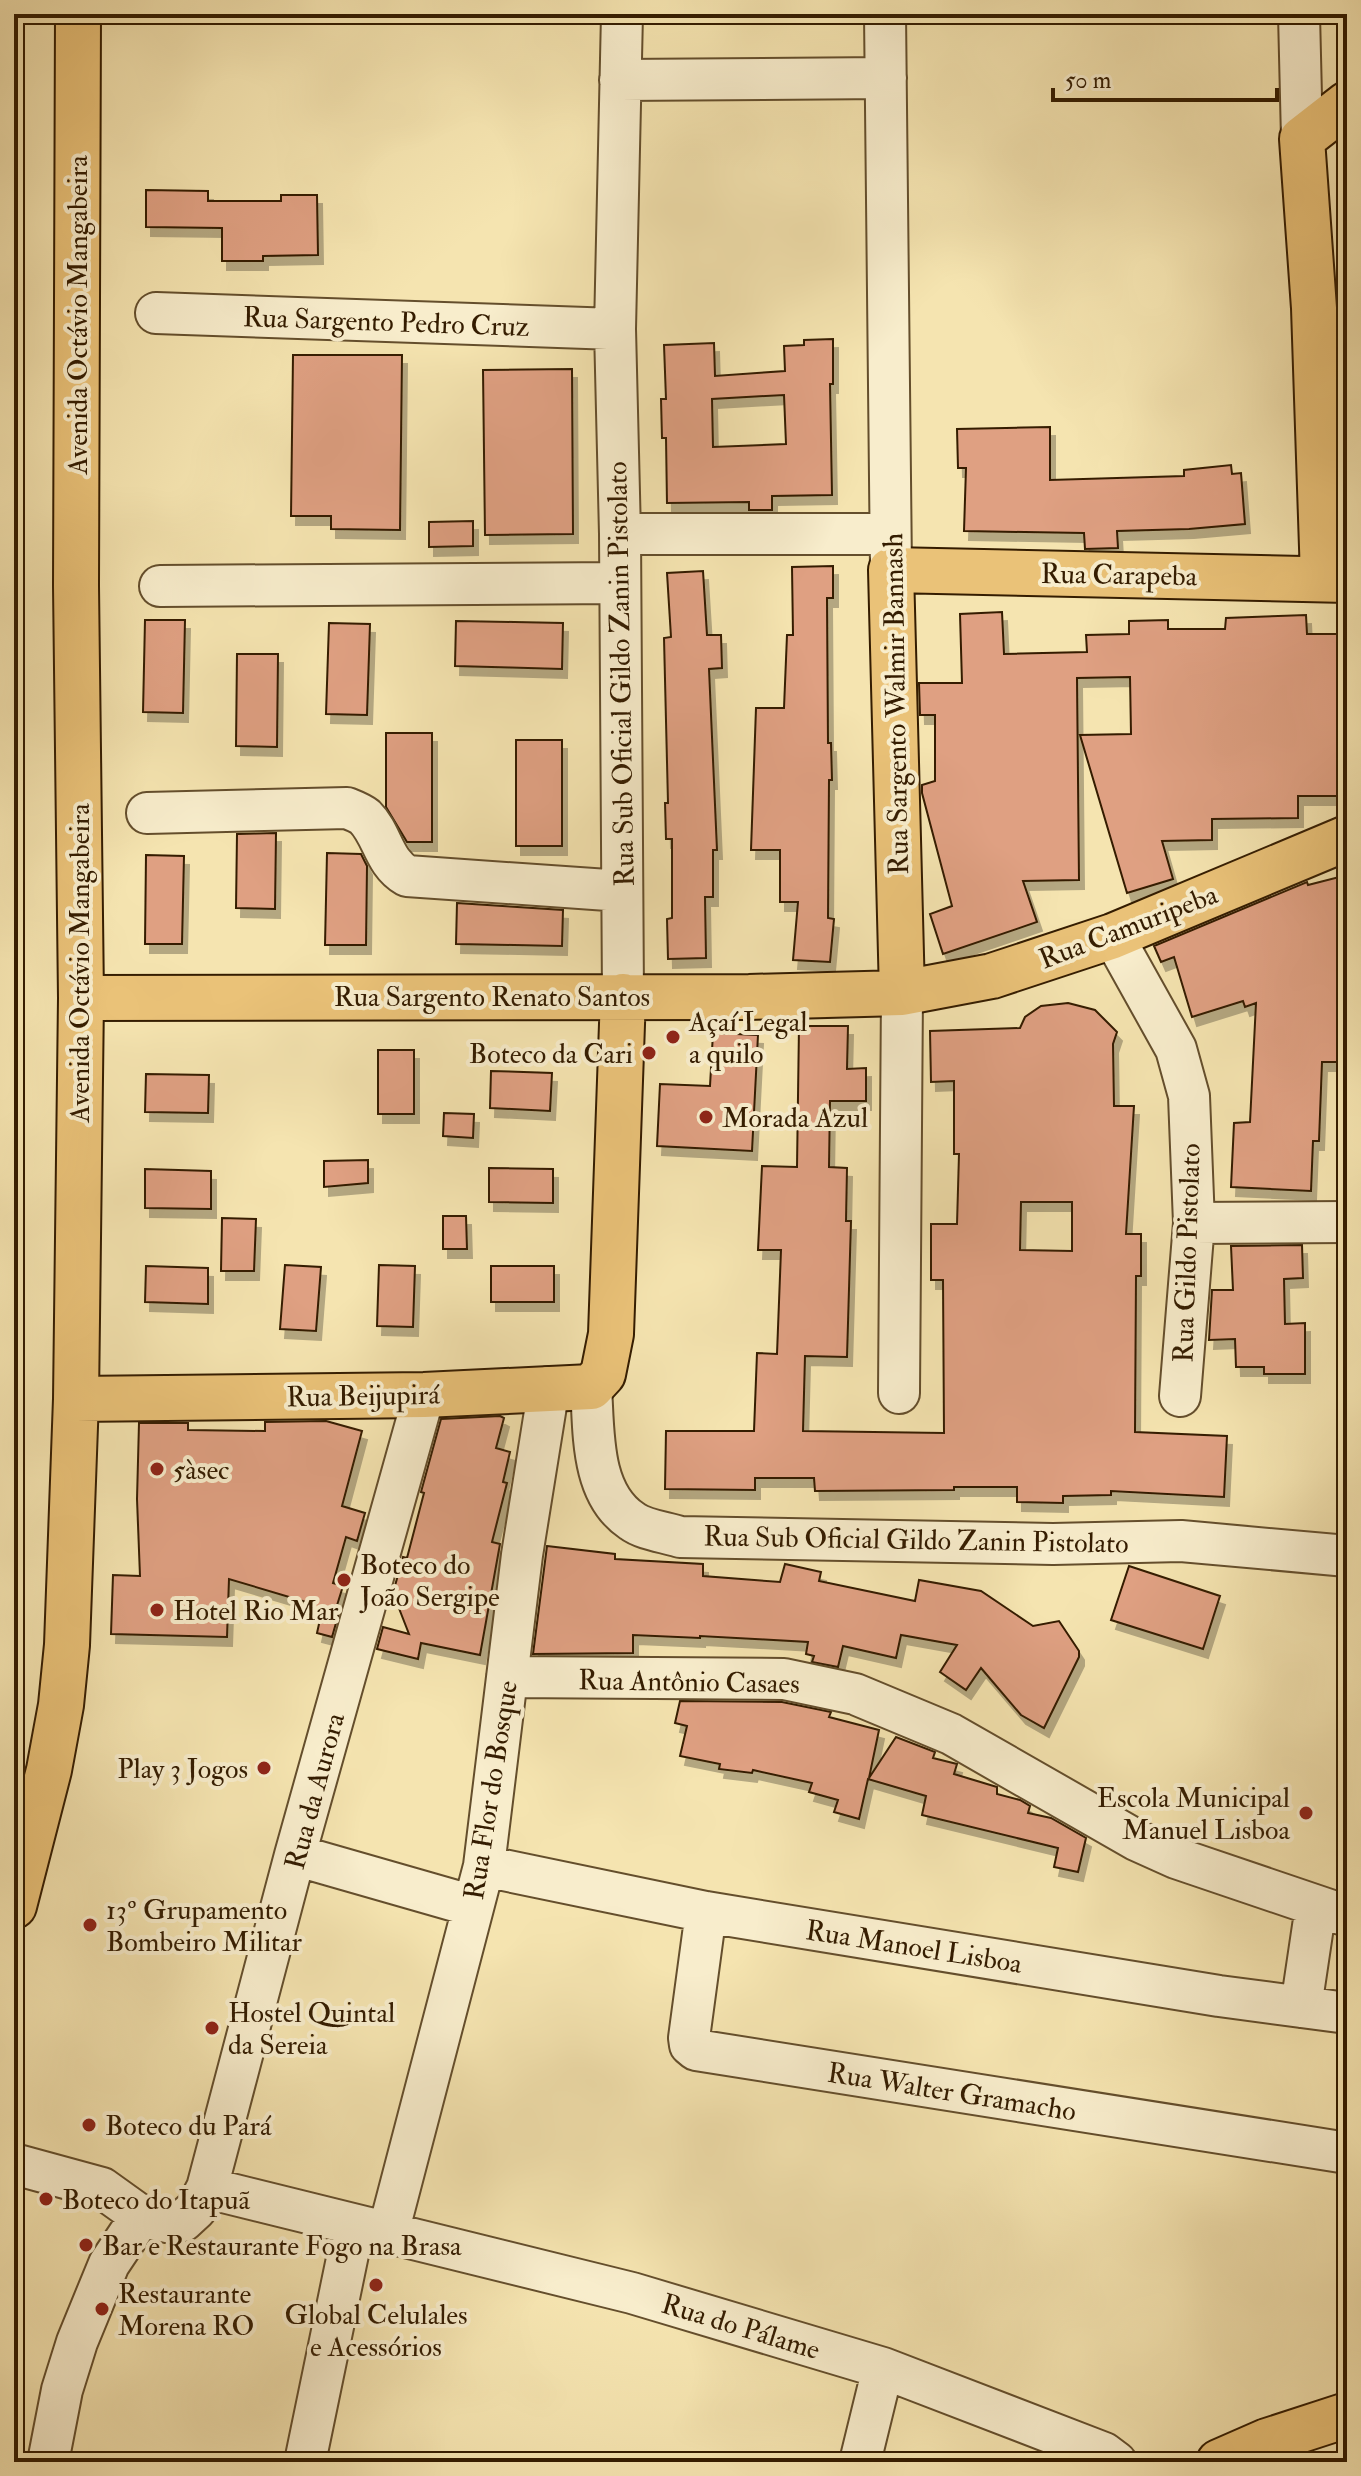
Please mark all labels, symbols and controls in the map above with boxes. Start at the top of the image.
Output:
scale bar [1053,52,1277,102]
text: 50 m [1065,65,1112,96]
street label: Avenida Octávio Mangabeira [61,155,96,476]
street label: Rua Sargento Pedro Cruz [242,300,530,345]
street label: Rua Sub Oficial Gildo Zanin Pistolato [600,461,643,887]
street label: Rua Sargento Walmir Bannash [876,532,917,875]
street label: Rua Carapeba [1040,557,1198,594]
street label: Avenida Octávio Mangabeira [63,803,98,1124]
street label: Rua Camuripeba [1034,877,1223,978]
street label: Rua Sargento Renato Santos [334,980,650,1015]
place label: Açaí Legal a quilo [688,1005,807,1072]
marker: Açaí Legal a quilo [664,1028,682,1046]
place label: Boteco da Cari [469,1037,633,1072]
marker: Boteco da Cari [640,1044,658,1062]
place label: Morada Azul [722,1101,868,1136]
marker: Morada Azul [697,1108,715,1126]
street label: Rua Gildo Pistolato [1166,1143,1209,1363]
street label: Rua Beijupirá [286,1378,441,1415]
place label: 5àsec [173,1453,229,1488]
marker: 5àsec [148,1460,166,1478]
street label: Rua Sub Oficial Gildo Zanin Pistolato [703,1519,1129,1562]
place label: Boteco do João Sergipe [359,1548,500,1615]
marker: Boteco do João Sergipe [335,1571,353,1589]
place label: Hotel Rio Mar [173,1594,339,1629]
marker: Hotel Rio Mar [148,1601,166,1619]
street label: Rua Antônio Casaes [578,1663,800,1702]
street label: Rua Flor do Bosque [457,1678,526,1902]
street label: Rua da Aurora [278,1709,353,1874]
place label: Play 3 Jogos [117,1752,248,1787]
marker: Play 3 Jogos [255,1759,273,1777]
place label: Escola Municipal Manuel Lisboa [1097,1781,1290,1848]
marker: Escola Municipal Manuel Lisboa [1297,1804,1315,1822]
place label: 13º Grupamento Bombeiro Militar [106,1893,303,1960]
street label: Rua Manoel Lisboa [803,1913,1025,1982]
marker: 13º Grupamento Bombeiro Militar [81,1916,99,1934]
place label: Hostel Quintal da Sereia [228,1996,395,2063]
marker: Hostel Quintal da Sereia [203,2019,221,2037]
street label: Rua Walter Gramacho [825,2056,1079,2129]
place label: Boteco du Pará [105,2109,272,2144]
marker: Boteco du Pará [80,2116,98,2134]
place label: Boteco do Itapuã [62,2183,250,2218]
marker: Boteco do Itapuã [37,2190,55,2208]
place label: Bar e Restaurante Fogo na Brasa [102,2229,462,2264]
marker: Bar e Restaurante Fogo na Brasa [77,2236,95,2254]
marker: Global Celulales e Acessórios [367,2276,385,2294]
place label: Restaurante Morena RO [118,2277,254,2344]
street label: Rua do Pálame [657,2287,824,2368]
place label: Global Celulales e Acessórios [284,2298,468,2365]
marker: Restaurante Morena RO [93,2300,111,2318]

